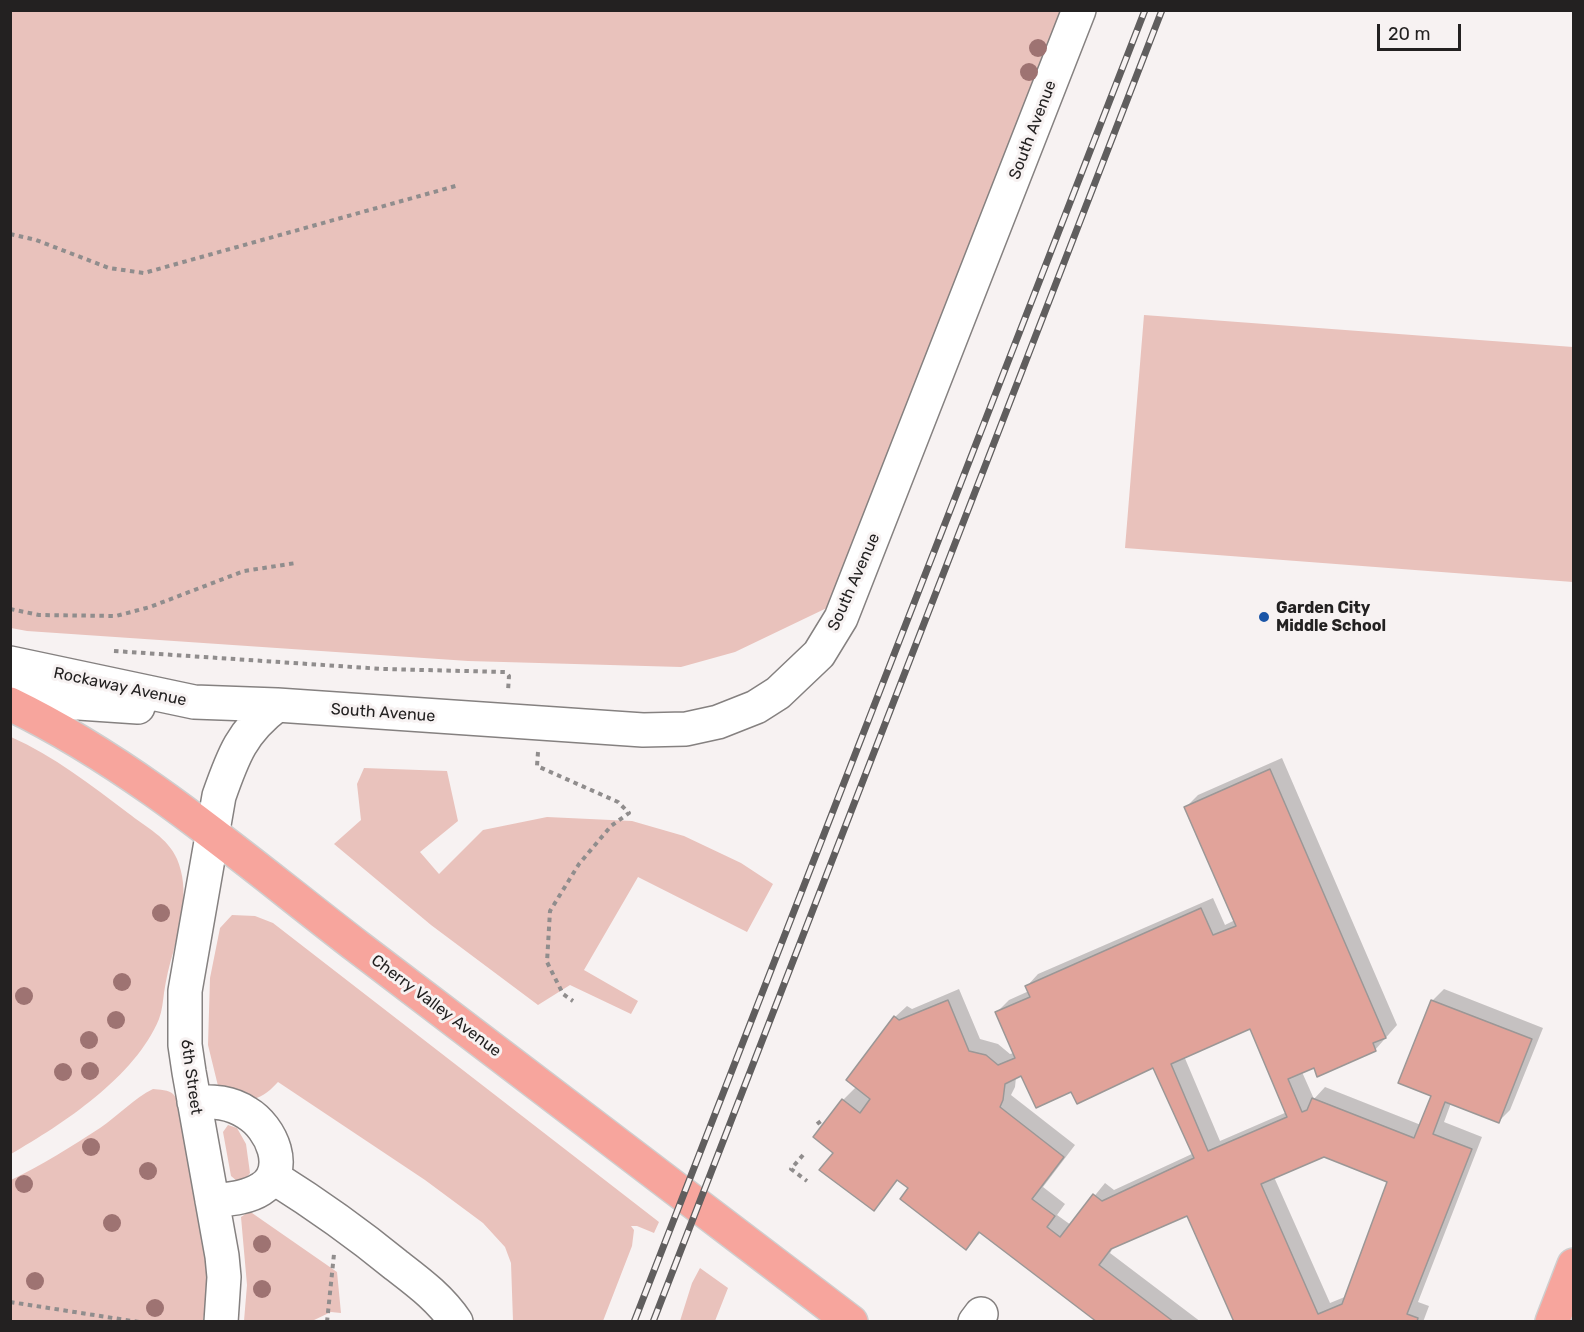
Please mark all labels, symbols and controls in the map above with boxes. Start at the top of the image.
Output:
scale bar [1380,12,1464,50]
text: 20 m [1388,23,1430,45]
street label: South Avenue [1005,78,1061,182]
street label: South Avenue [824,530,884,634]
place label: Garden City Middle School [1276,598,1386,636]
marker: Garden City Middle School [1257,610,1271,624]
street label: Rockaway Avenue [52,664,188,710]
street label: South Avenue [330,700,436,726]
street label: Cherry Valley Avenue [367,951,505,1061]
street label: 6th Street [176,1038,206,1116]

